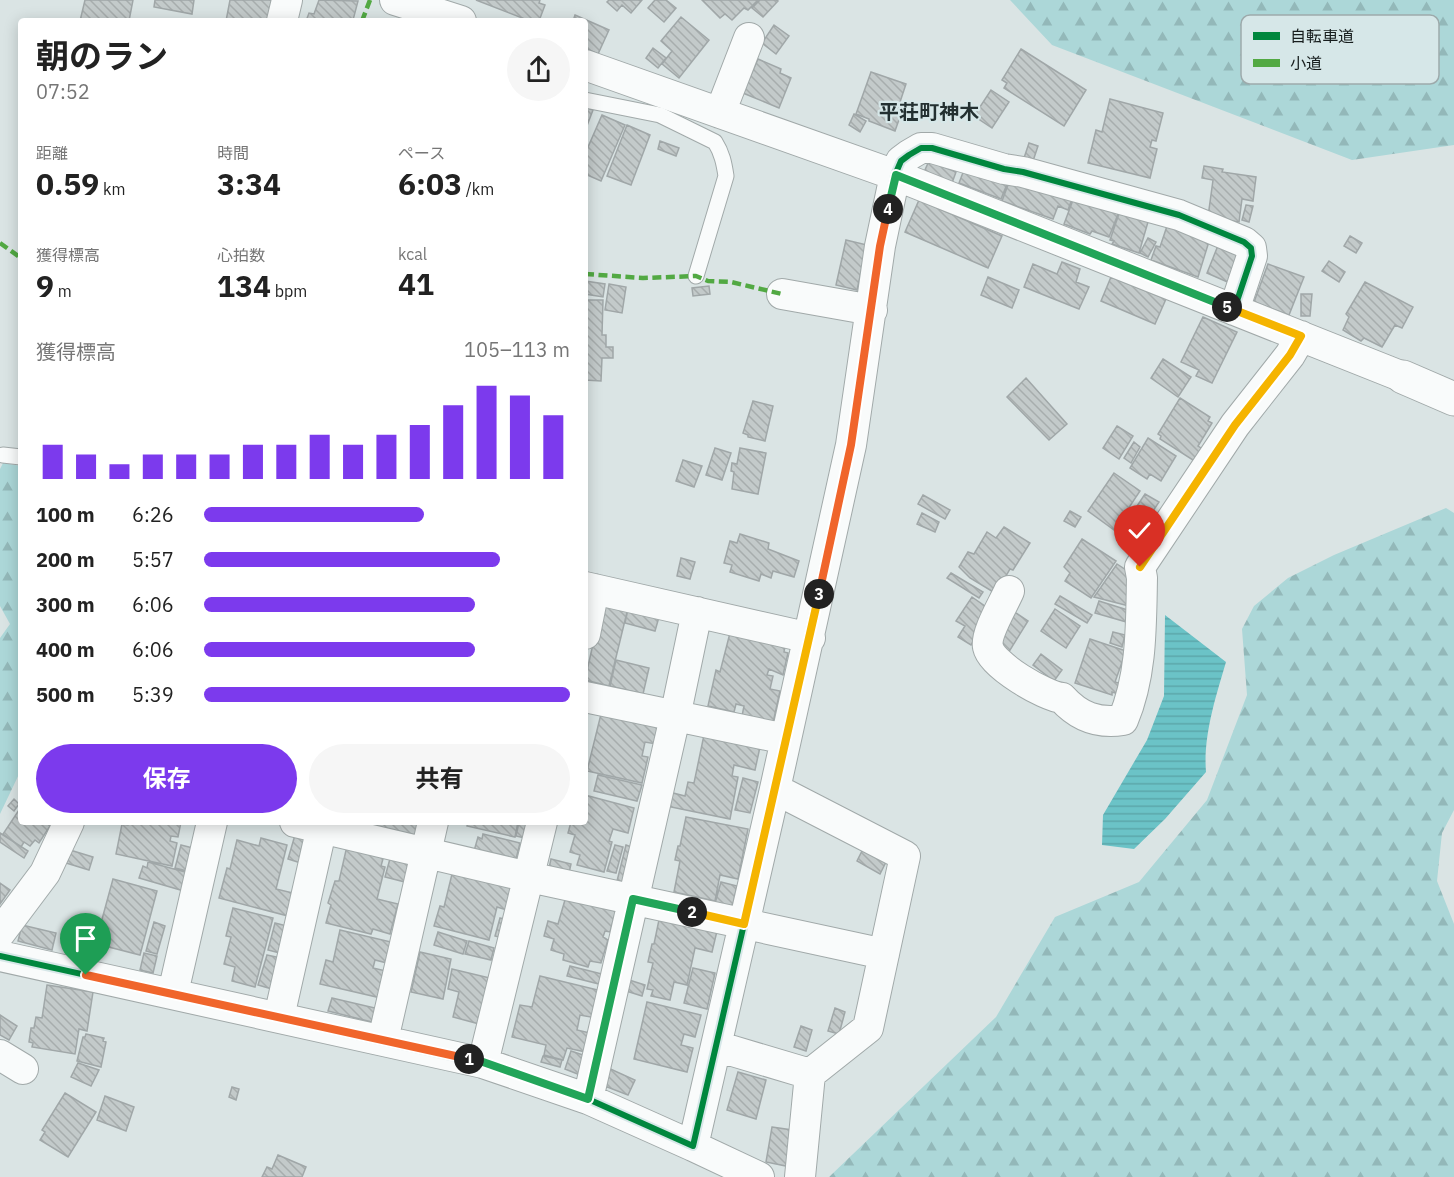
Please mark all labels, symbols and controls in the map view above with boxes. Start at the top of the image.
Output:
legend [1241,15,1439,84]
text: 自転車道 [1290,26,1354,46]
text: 朝のラン [36,34,168,77]
button: share [507,38,570,101]
text: 小道 [1290,53,1322,73]
text: 07:52 [36,78,90,105]
district label: 平荘町神木 [879,98,979,125]
text: 距離 [36,143,68,163]
text: 時間 [217,143,249,163]
text: ペース [398,143,445,163]
text: 0.59 [36,164,99,203]
text: 3:34 [217,164,281,203]
text: 6:03 [398,164,462,203]
text: km [99,179,126,199]
text: /km [462,179,494,199]
pin: 4 [873,194,903,224]
text: 4 [883,199,893,219]
text: kcal [398,244,427,264]
text: 獲得標高 [36,245,100,265]
text: 心拍数 [217,245,265,265]
text: 41 [398,264,434,303]
text: 9 [36,266,54,305]
text: 134 [217,266,271,305]
text: m [54,281,72,301]
text: bpm [271,281,307,301]
pin: 5 [1212,292,1242,322]
text: 5 [1222,297,1232,317]
text: 105–113 m [464,336,570,363]
text: 獲得標高 [36,338,116,365]
text: 100 m [36,501,95,528]
text: 6:26 [132,501,174,528]
pin [1114,505,1165,567]
icon: check [1123,514,1156,547]
text: 200 m [36,546,95,573]
text: 5:57 [132,546,174,573]
pin: 3 [804,579,834,609]
text: 3 [814,584,824,604]
text: 300 m [36,591,95,618]
text: 6:06 [132,591,174,618]
text: 400 m [36,636,95,663]
text: 6:06 [132,636,174,663]
text: 500 m [36,681,95,708]
text: 5:39 [132,681,174,708]
button: 保存 [36,744,297,813]
button: 共有 [309,744,570,813]
pin: 2 [677,897,707,927]
text: 2 [687,902,697,922]
pin [60,913,111,975]
icon: arrive [69,922,102,955]
pin: 1 [454,1044,484,1074]
text: 1 [464,1049,474,1069]

